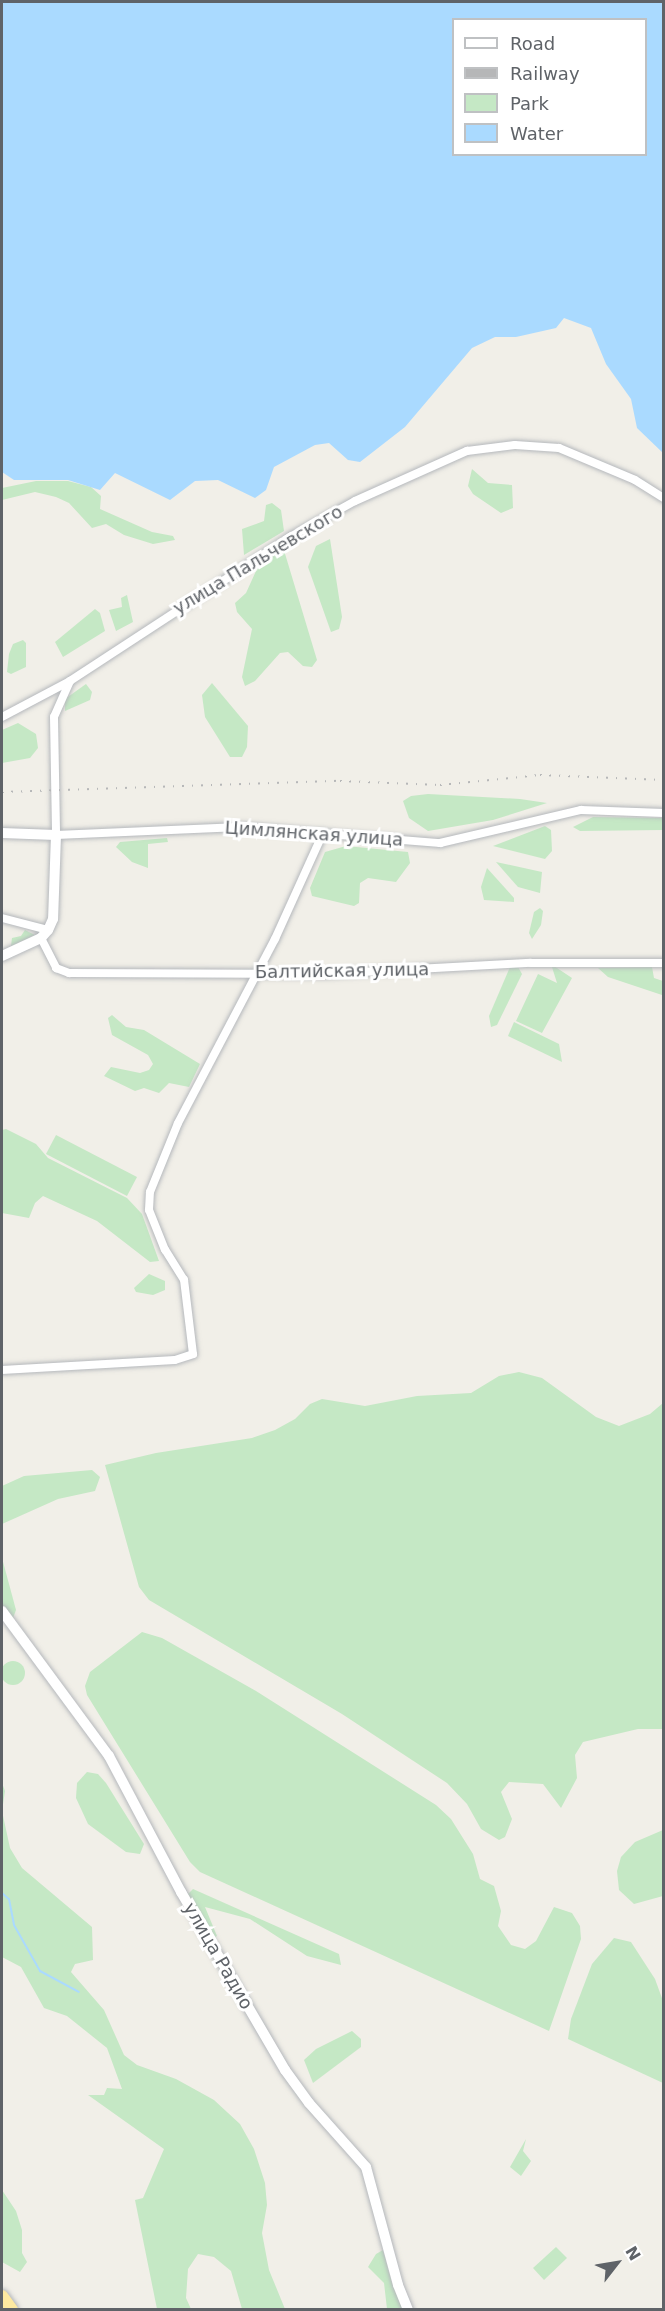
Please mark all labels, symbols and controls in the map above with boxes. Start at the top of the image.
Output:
legend [452,18,647,156]
text: Road [510,33,555,54]
text: Railway [510,63,580,84]
text: Park [510,93,549,114]
text: Water [510,123,563,144]
street label: улица Пальчевского [169,501,347,619]
street label: Цимлянская улица [224,817,404,851]
street label: Балтийская улица [255,959,429,983]
street label: улица Радио [179,1899,257,2013]
north arrow [587,2233,647,2293]
text: N [621,2243,644,2264]

